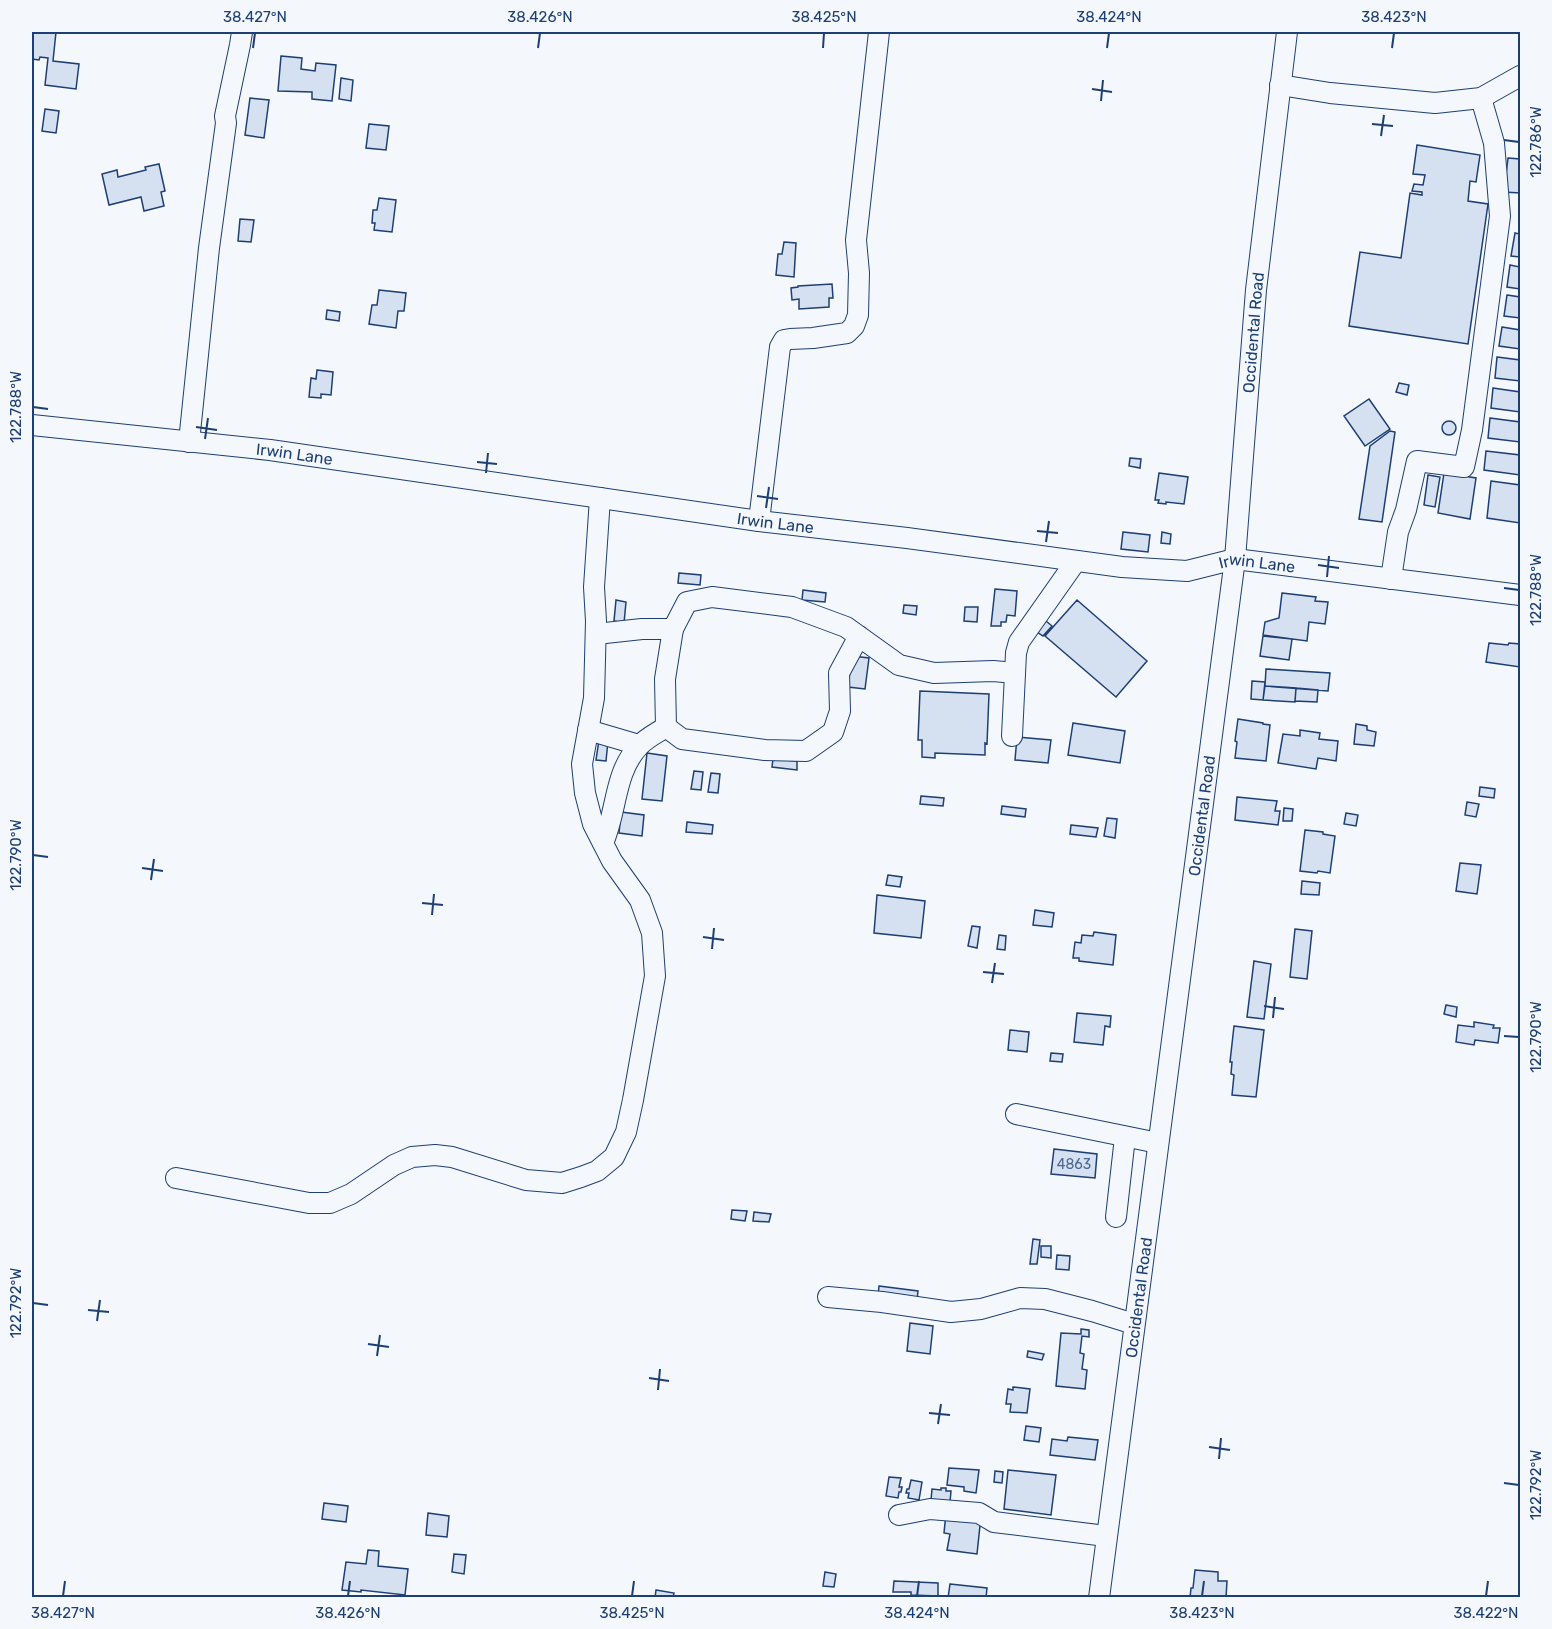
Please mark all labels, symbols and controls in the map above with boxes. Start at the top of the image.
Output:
text: 38.427°N [223,8,287,26]
text: 38.426°N [507,8,573,26]
text: 38.425°N [791,8,857,26]
text: 38.424°N [1076,8,1142,26]
text: 38.423°N [1361,8,1427,26]
text: 122.786°W [1527,106,1545,178]
street label: Occidental Road [1239,271,1268,394]
text: 122.788°W [7,371,25,443]
street label: Irwin Lane [255,440,334,469]
street label: Irwin Lane [736,509,815,537]
street label: Irwin Lane [1217,549,1296,577]
text: 122.788°W [1527,554,1545,626]
street label: Occidental Road [1185,754,1219,877]
text: 122.790°W [7,819,25,891]
text: 122.790°W [1527,1001,1545,1073]
house number: 4863 [1057,1156,1091,1173]
street label: Occidental Road [1122,1236,1156,1359]
text: 122.792°W [7,1268,25,1338]
text: 122.792°W [1527,1450,1545,1520]
text: 38.427°N [31,1604,95,1622]
text: 38.426°N [315,1604,381,1622]
text: 38.425°N [599,1604,665,1622]
text: 38.424°N [884,1604,950,1622]
text: 38.423°N [1169,1604,1235,1622]
text: 38.422°N [1453,1604,1519,1622]

